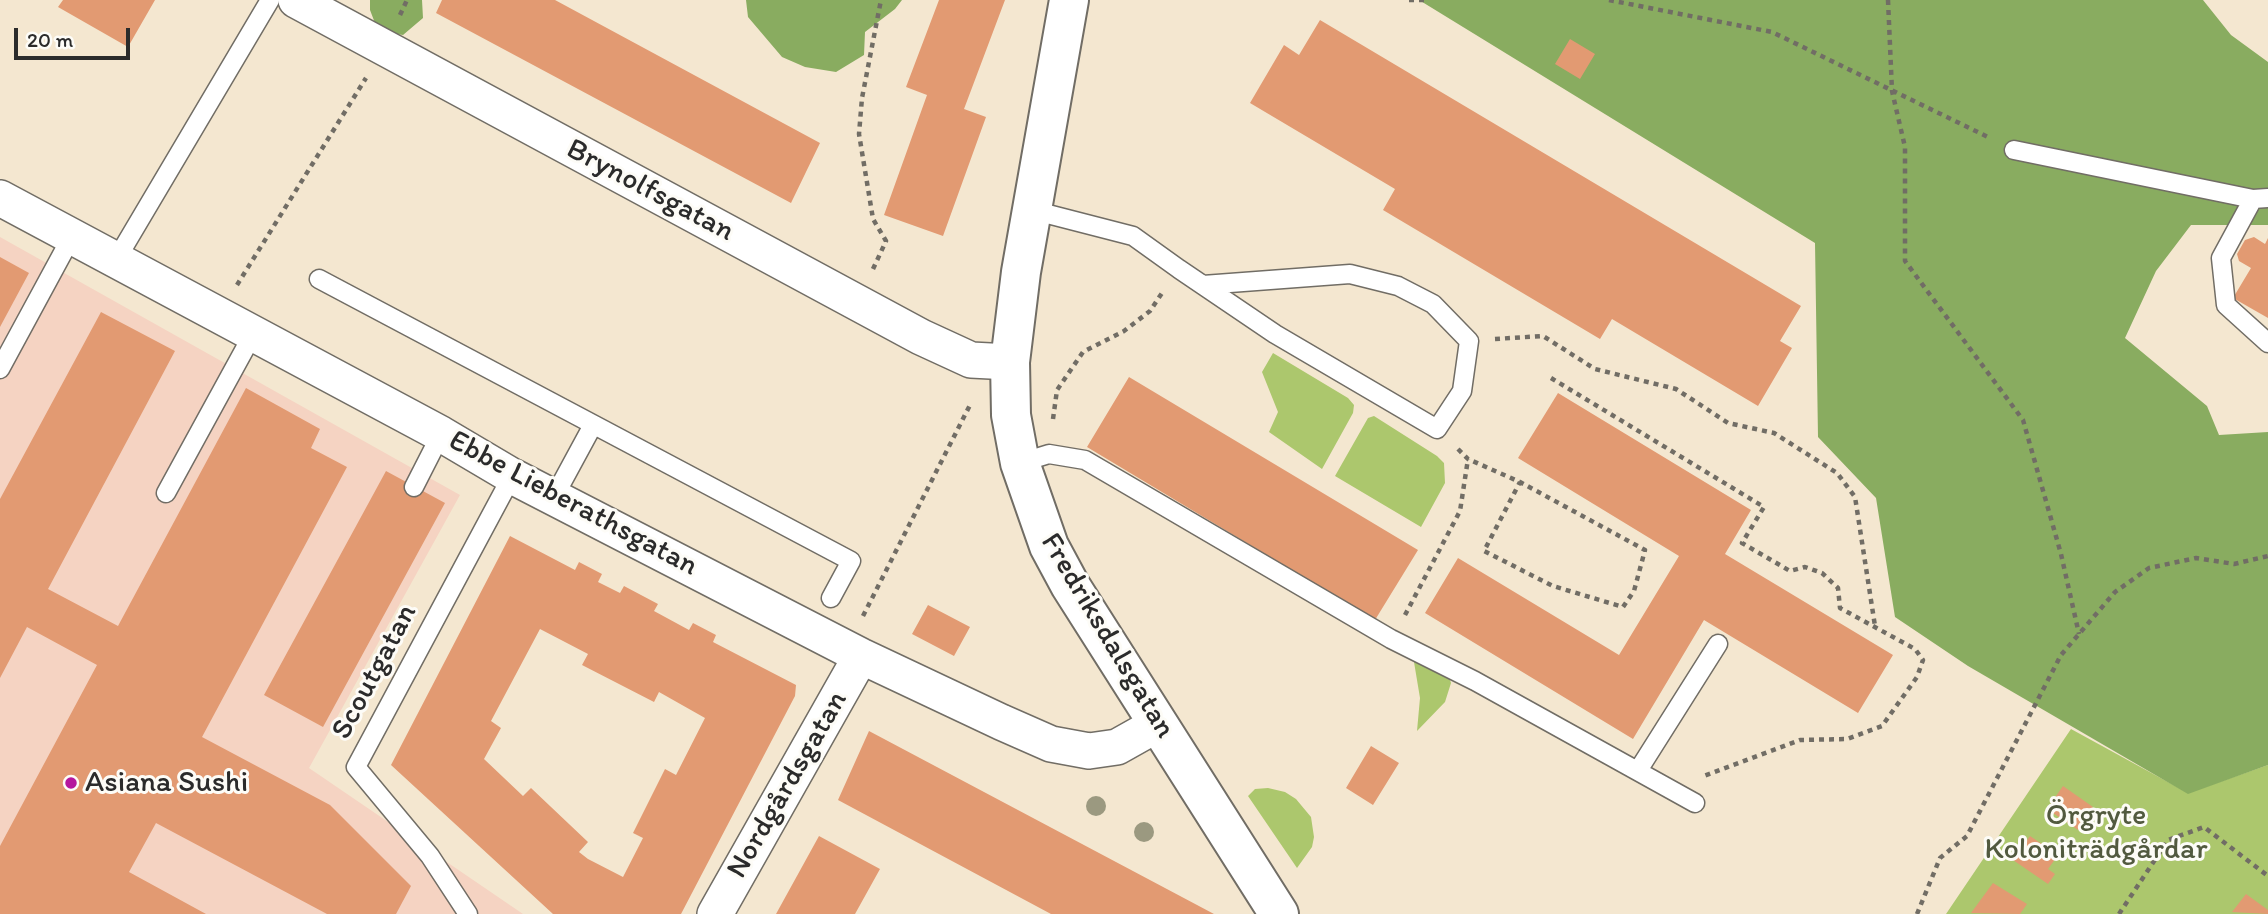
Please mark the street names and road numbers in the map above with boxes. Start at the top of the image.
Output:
street label: Brynolfsgatan [560,132,740,250]
street label: Ebbe Lieberathsgatan [442,423,704,585]
street label: Fredriksdalsgatan [1032,527,1182,745]
street label: Scoutgatan [324,598,426,746]
street label: Nordgårdsgatan [720,685,856,885]

